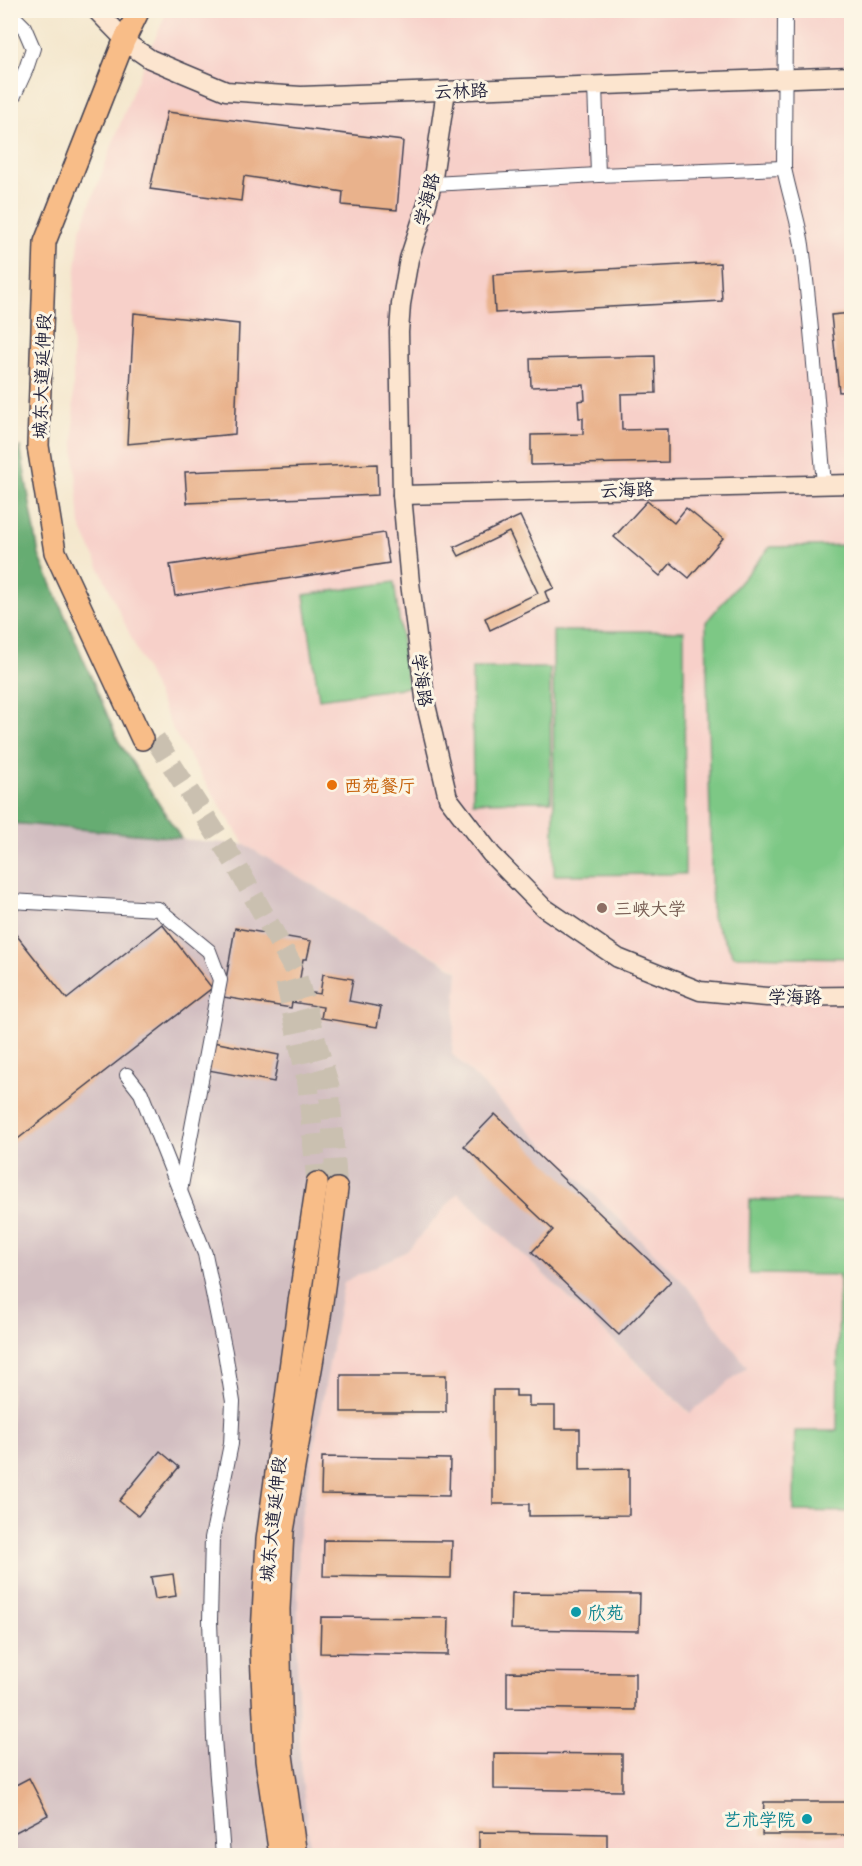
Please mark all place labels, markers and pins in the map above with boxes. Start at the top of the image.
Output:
place label: 西苑餐厅 [344,773,416,797]
marker: 西苑餐厅 [325,778,339,792]
place label: 三峡大学 [614,896,686,920]
marker: 三峡大学 [595,901,609,915]
place label: 欣苑 [588,1600,624,1624]
marker: 欣苑 [569,1605,583,1619]
place label: 艺术学院 [723,1807,795,1831]
marker: 艺术学院 [800,1812,814,1826]

